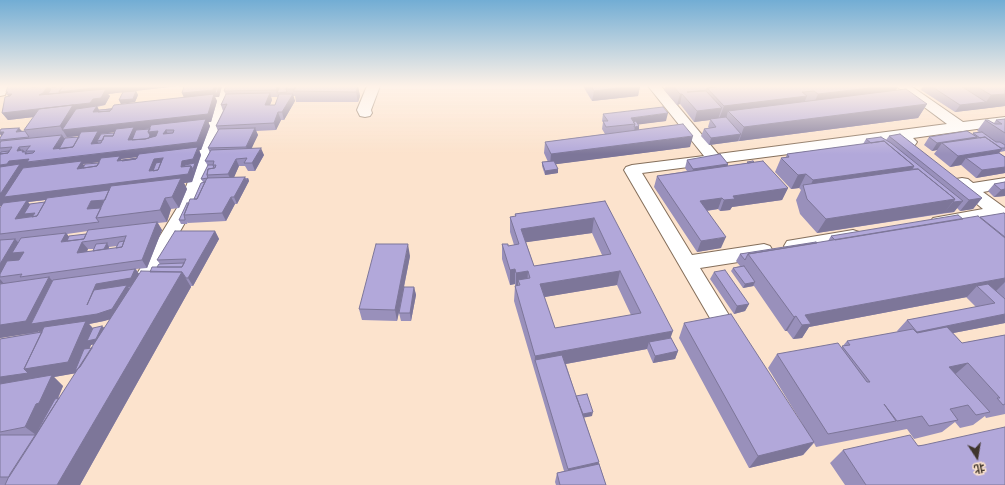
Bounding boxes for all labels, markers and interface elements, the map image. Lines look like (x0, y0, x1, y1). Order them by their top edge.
north arrow (957, 437, 997, 477)
text: 北 (973, 461, 987, 478)

